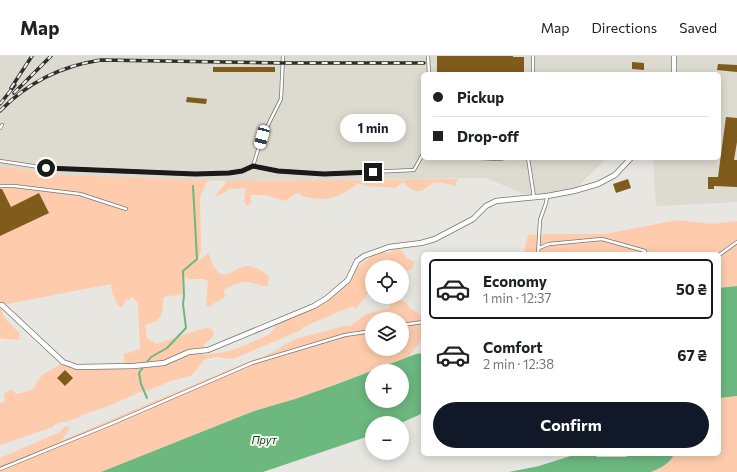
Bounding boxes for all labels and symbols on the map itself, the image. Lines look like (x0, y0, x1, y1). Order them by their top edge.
callout: 1 min (340, 114, 406, 142)
car (253, 124, 271, 150)
route start (37, 159, 55, 177)
route end (364, 163, 382, 181)
water label: Прут (251, 433, 277, 446)

